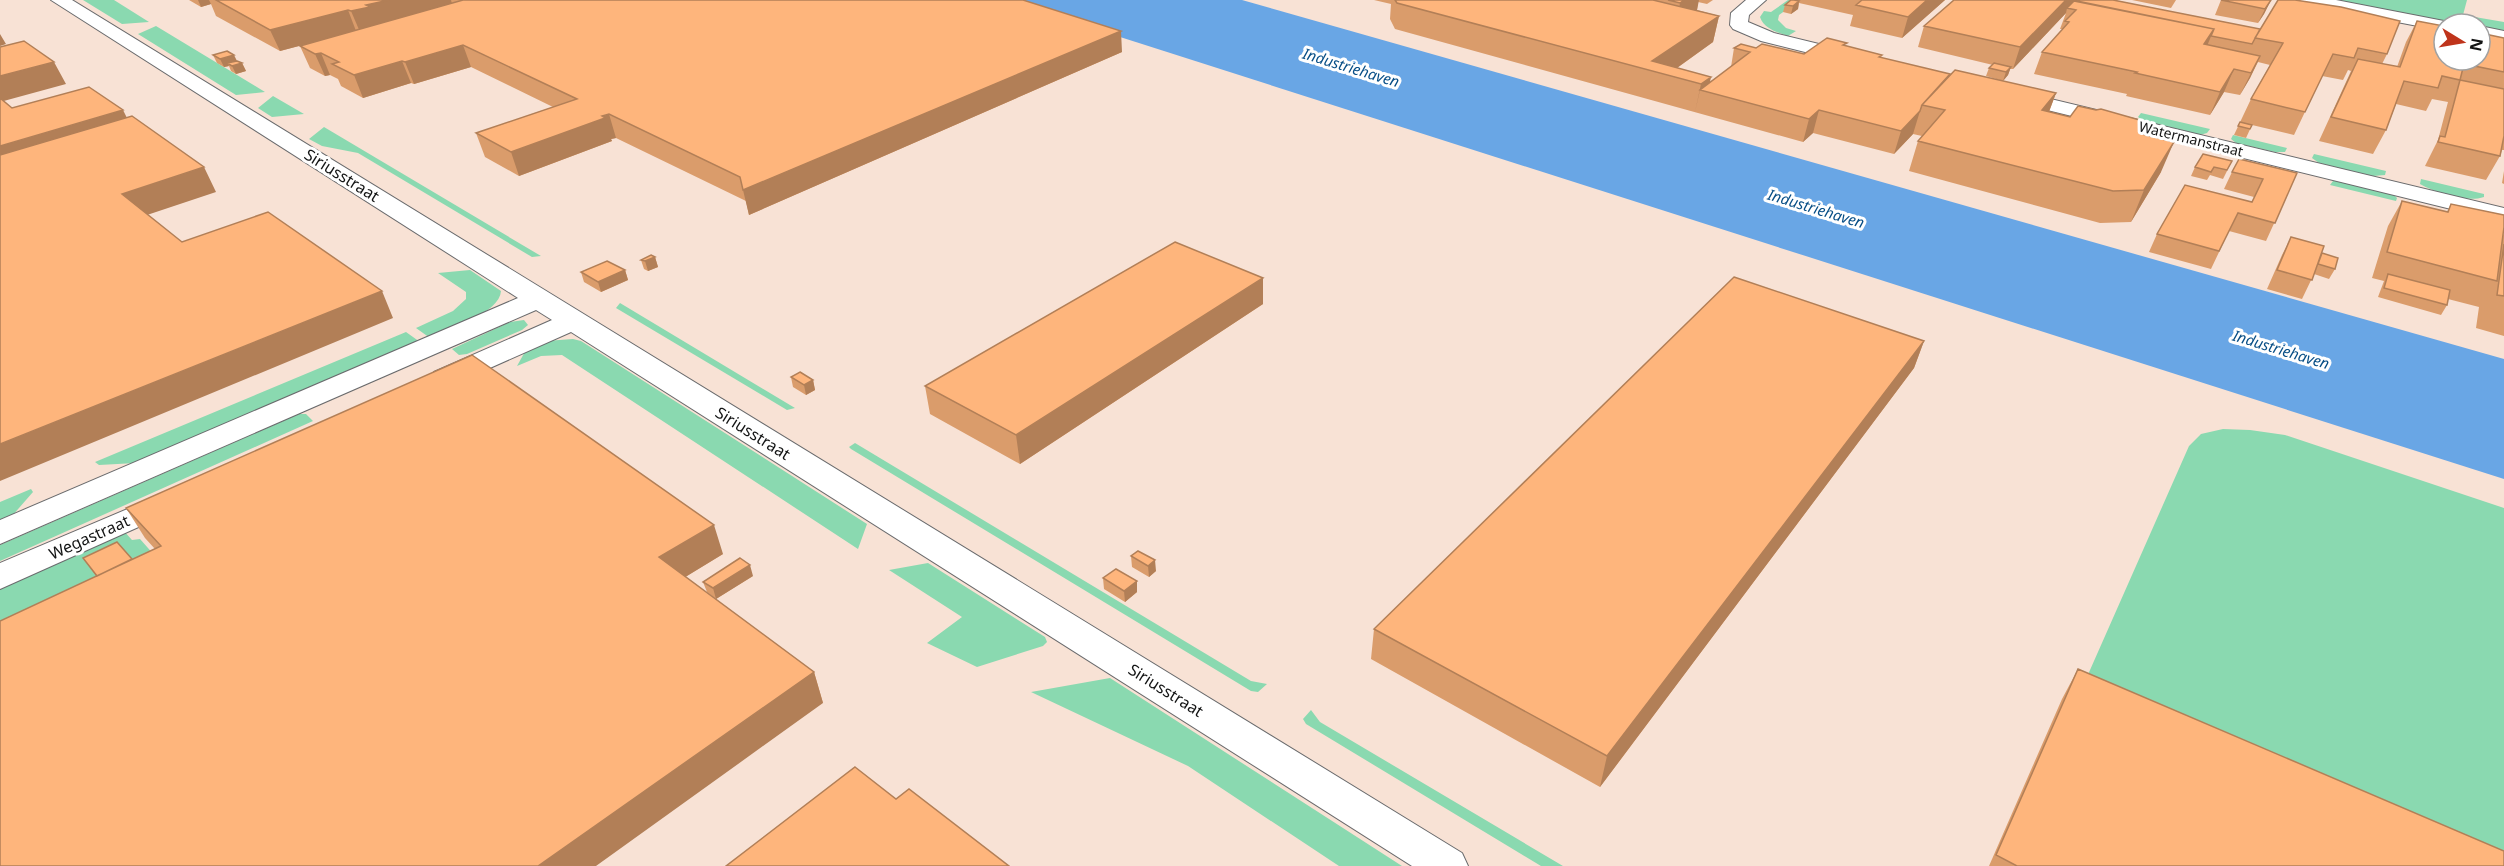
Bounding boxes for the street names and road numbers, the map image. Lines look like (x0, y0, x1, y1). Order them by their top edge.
street label: Watermanstraat (2137, 116, 2245, 161)
street label: Siriusstraat (300, 143, 384, 207)
street label: Siriusstraat (711, 401, 795, 465)
street label: Wegastraat (45, 509, 133, 565)
street label: Siriusstraat (1124, 658, 1208, 722)

